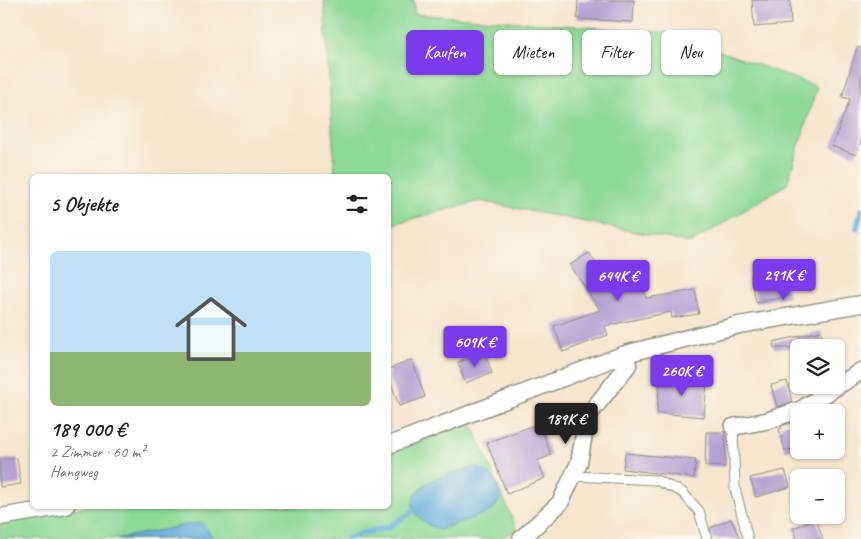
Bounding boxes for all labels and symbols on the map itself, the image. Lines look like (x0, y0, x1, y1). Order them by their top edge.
pin: 291K € (743, 258, 825, 301)
pin: 644K € (577, 260, 659, 302)
pin: 609K € (434, 326, 516, 368)
pin: 260K € (641, 354, 723, 397)
pin: 189K € (525, 402, 607, 445)

